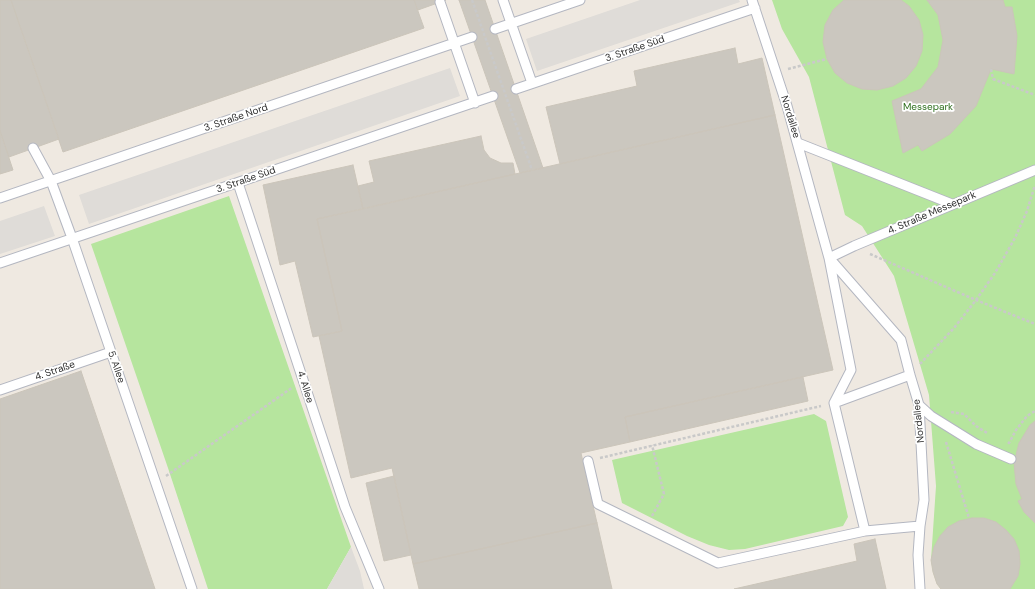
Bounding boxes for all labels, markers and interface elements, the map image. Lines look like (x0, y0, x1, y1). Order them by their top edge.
street label: 3. Straße Süd (604, 33, 666, 65)
street label: Nordallee (778, 94, 802, 140)
street label: 3. Straße Nord (202, 101, 270, 135)
park label: Messepark (903, 101, 953, 113)
street label: 3. Straße Süd (215, 164, 277, 196)
street label: 4. Straße Messepark (886, 189, 978, 237)
street label: 5. Allee (105, 349, 127, 385)
street label: 4. Straße (33, 359, 77, 383)
street label: 4. Allee (294, 369, 316, 405)
street label: Nordallee (911, 399, 927, 443)

